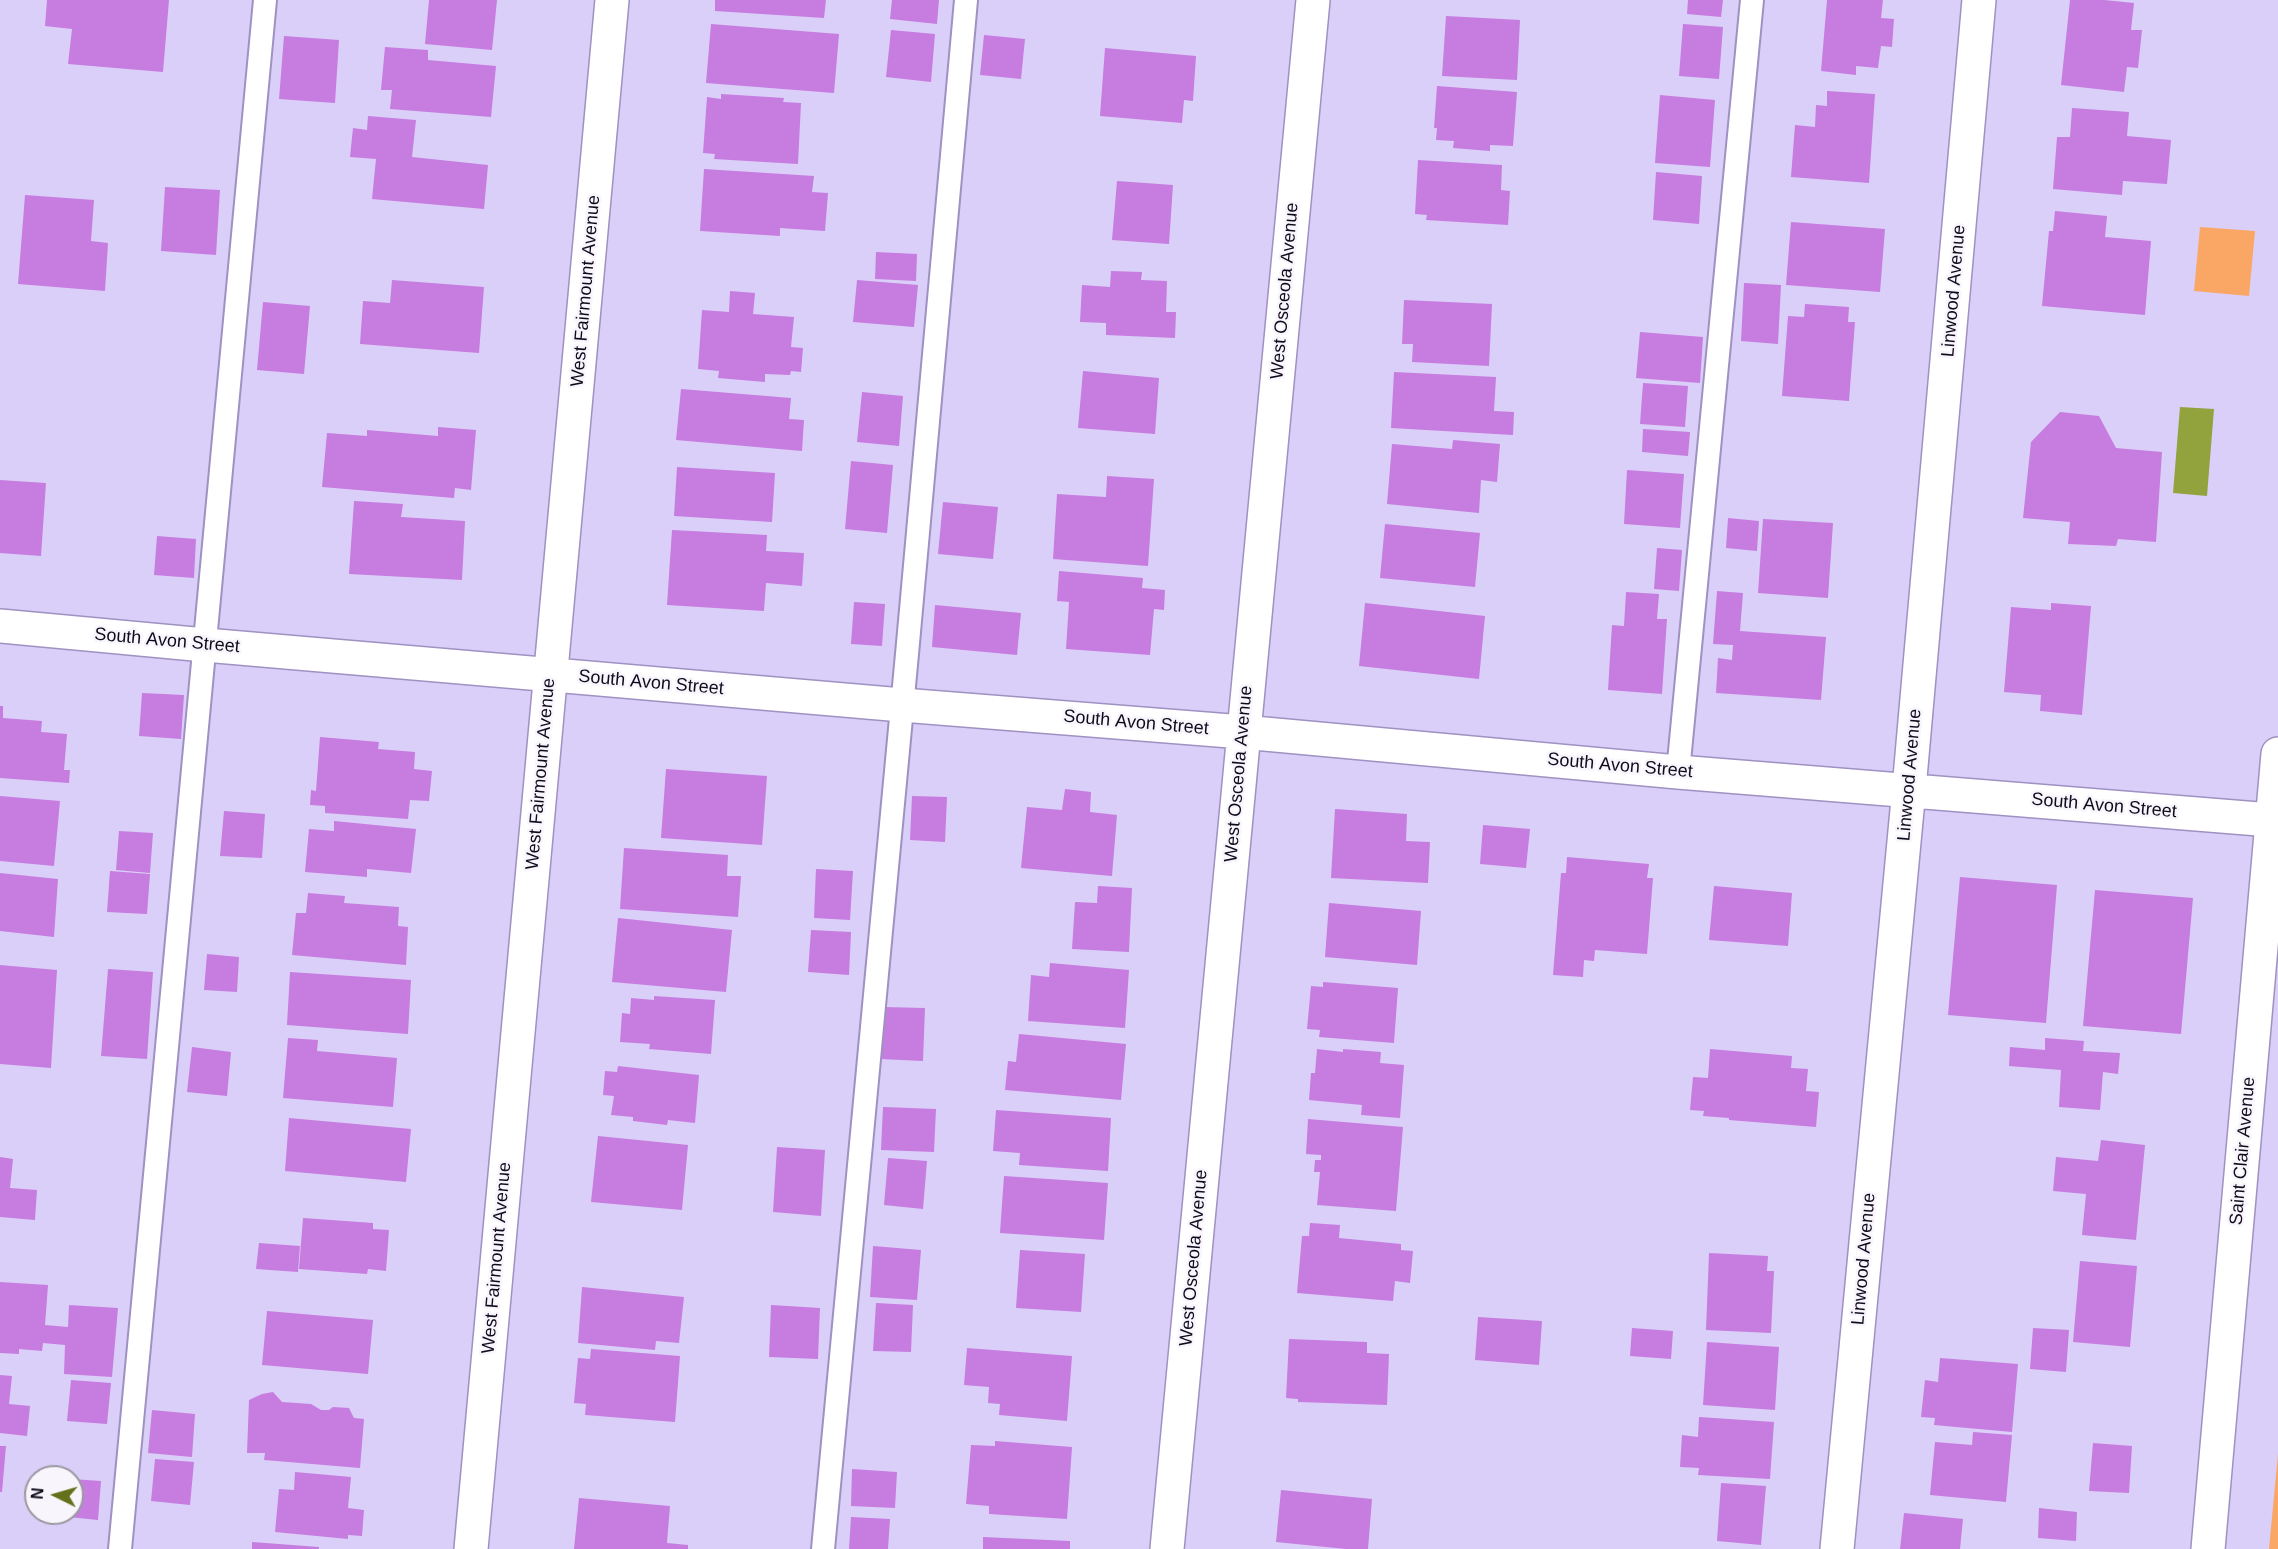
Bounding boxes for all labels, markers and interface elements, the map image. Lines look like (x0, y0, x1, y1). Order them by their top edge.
street label: West Fairmount Avenue (567, 194, 605, 388)
street label: West Osceola Avenue (1267, 202, 1303, 380)
street label: Linwood Avenue (1937, 224, 1971, 358)
street label: South Avon Street (93, 624, 241, 658)
street label: South Avon Street (577, 666, 725, 700)
street label: West Fairmount Avenue (522, 677, 560, 871)
street label: West Osceola Avenue (1221, 685, 1257, 863)
street label: South Avon Street (1062, 706, 1210, 740)
street label: Linwood Avenue (1893, 708, 1927, 842)
street label: South Avon Street (1546, 749, 1694, 783)
street label: South Avon Street (2030, 789, 2178, 823)
street label: Saint Clair Avenue (2226, 1076, 2260, 1226)
street label: West Fairmount Avenue (478, 1161, 516, 1355)
street label: West Osceola Avenue (1176, 1169, 1212, 1347)
street label: Linwood Avenue (1847, 1192, 1881, 1326)
north arrow (24, 1465, 84, 1525)
text: N (29, 1487, 47, 1500)

